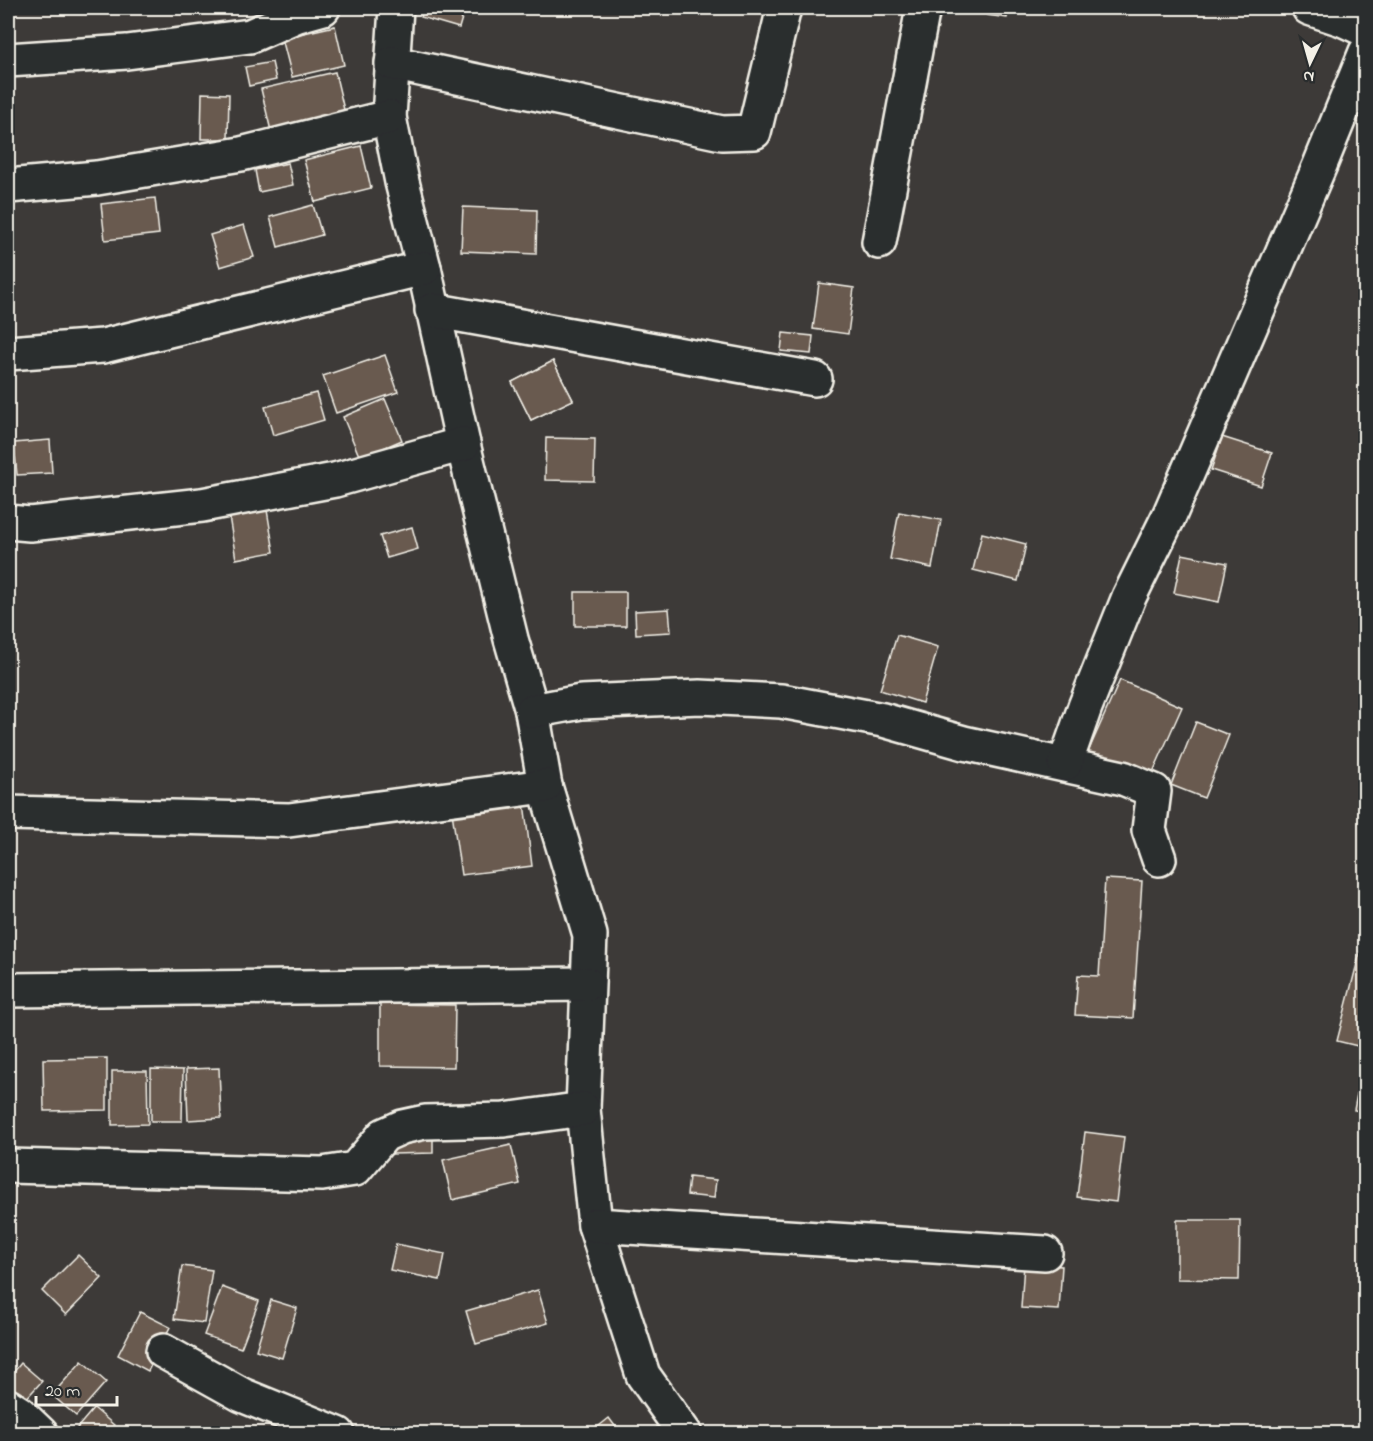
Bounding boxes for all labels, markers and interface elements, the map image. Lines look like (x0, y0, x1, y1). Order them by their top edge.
north arrow (1280, 33, 1340, 93)
text: N (1302, 64, 1315, 88)
scale bar (36, 1369, 117, 1407)
text: 20 m (45, 1379, 80, 1405)

